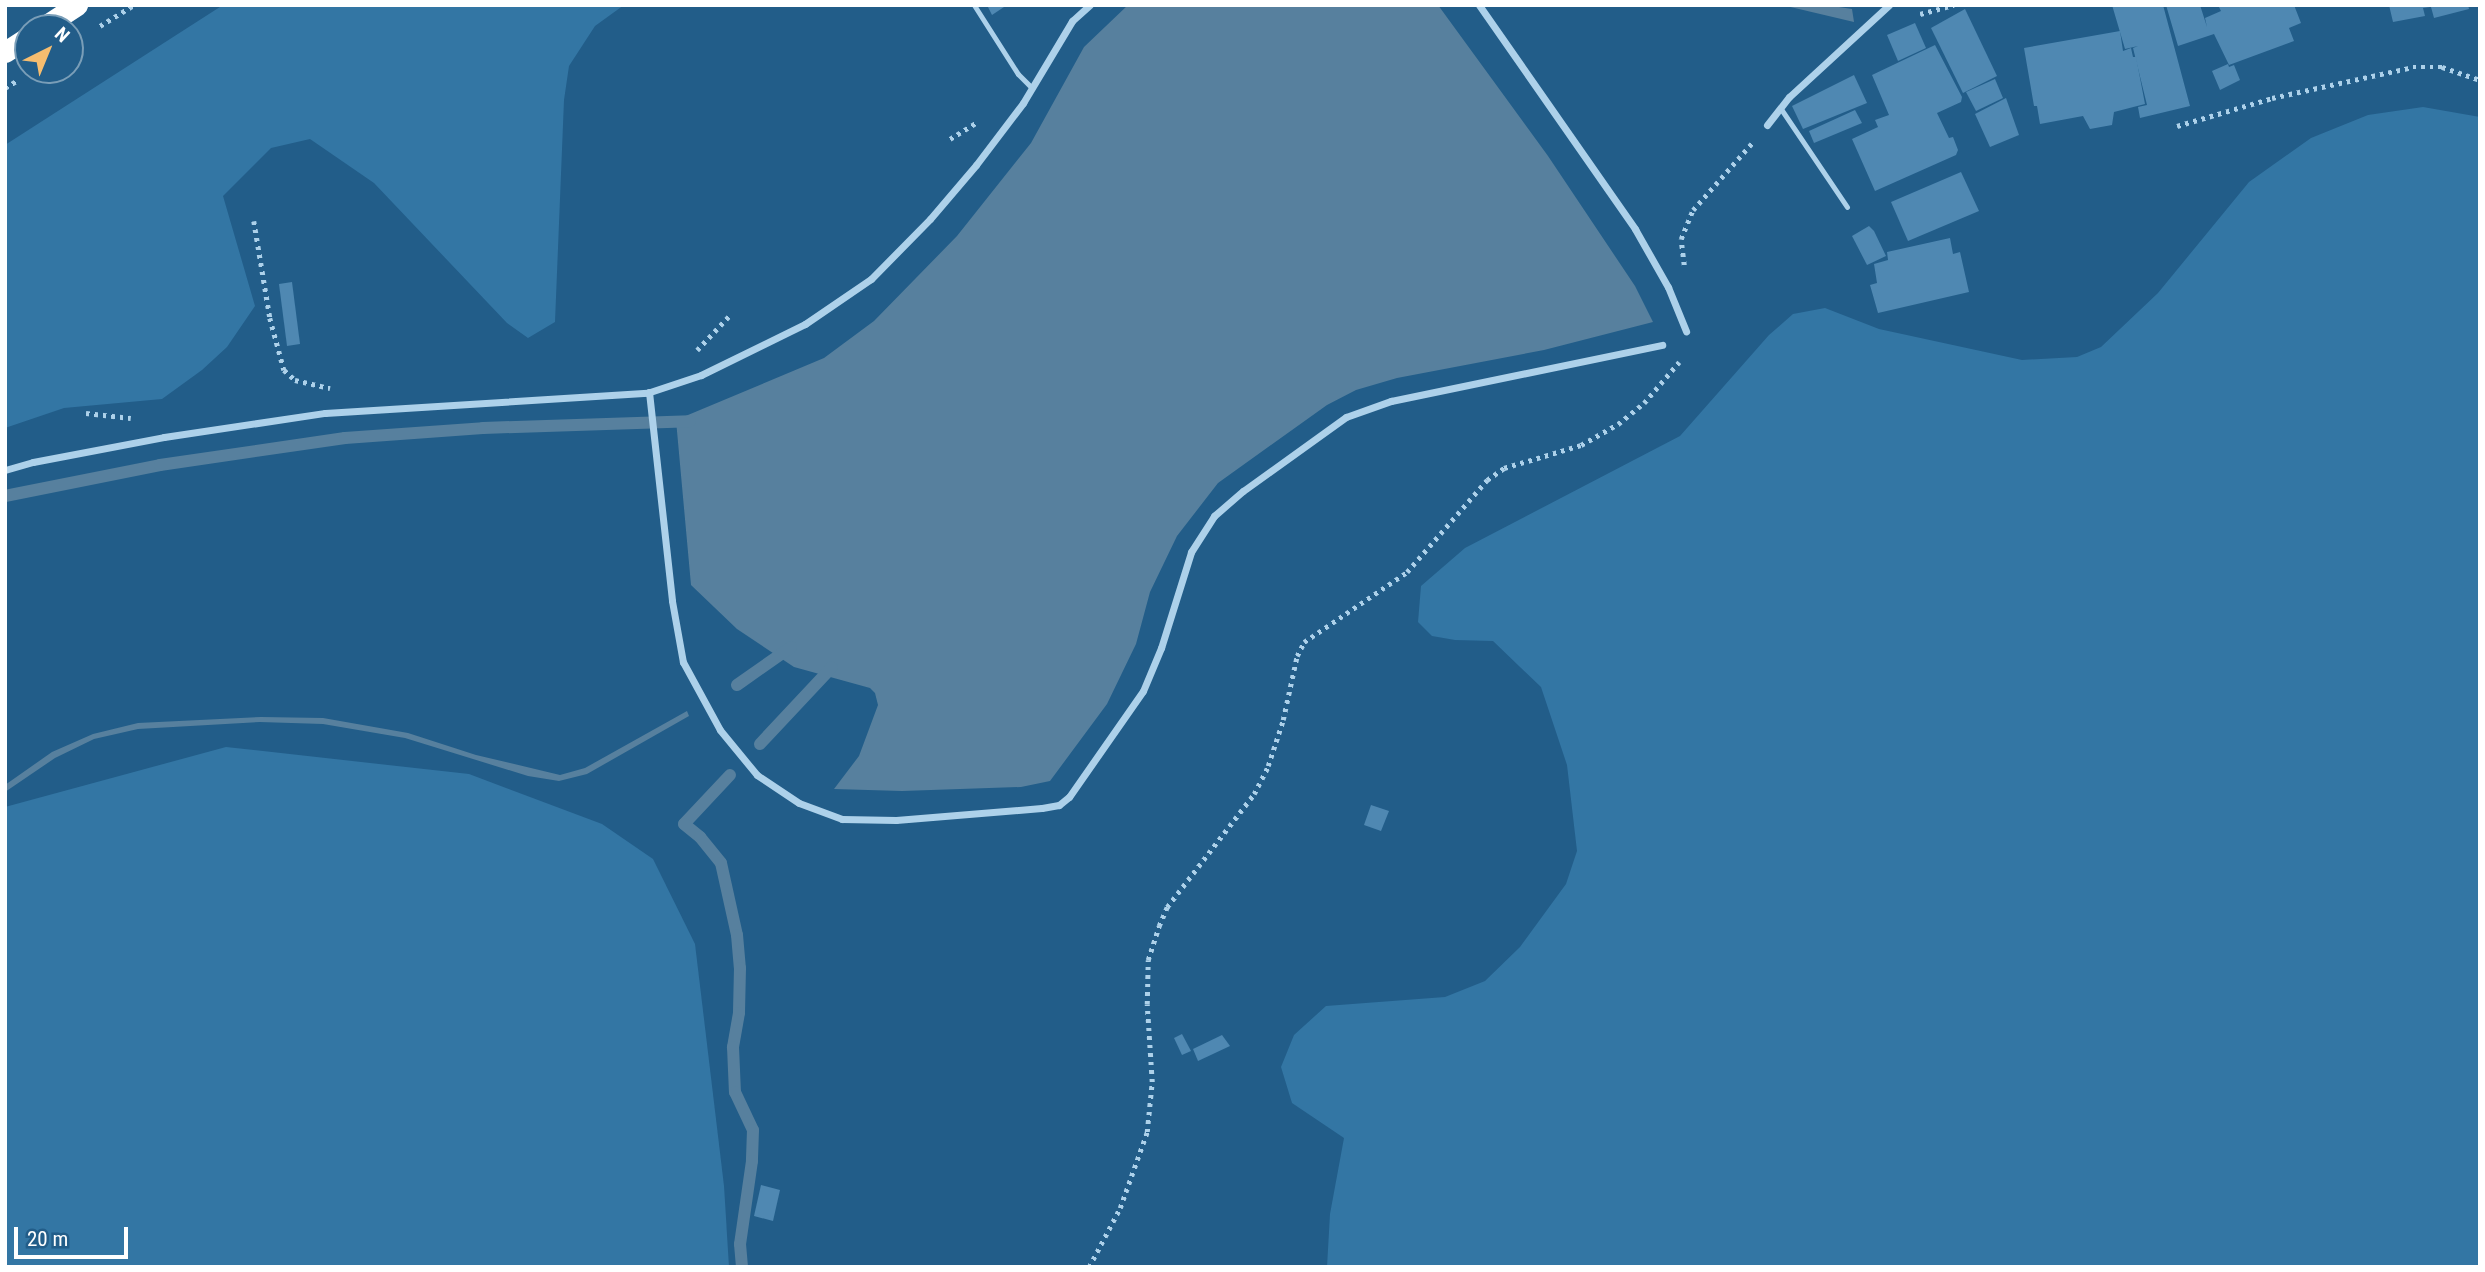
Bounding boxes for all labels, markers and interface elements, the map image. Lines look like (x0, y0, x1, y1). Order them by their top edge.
north arrow (14, 14, 84, 84)
text: N (50, 22, 74, 47)
scale bar (18, 1212, 131, 1256)
text: 20 m (27, 1227, 68, 1251)

